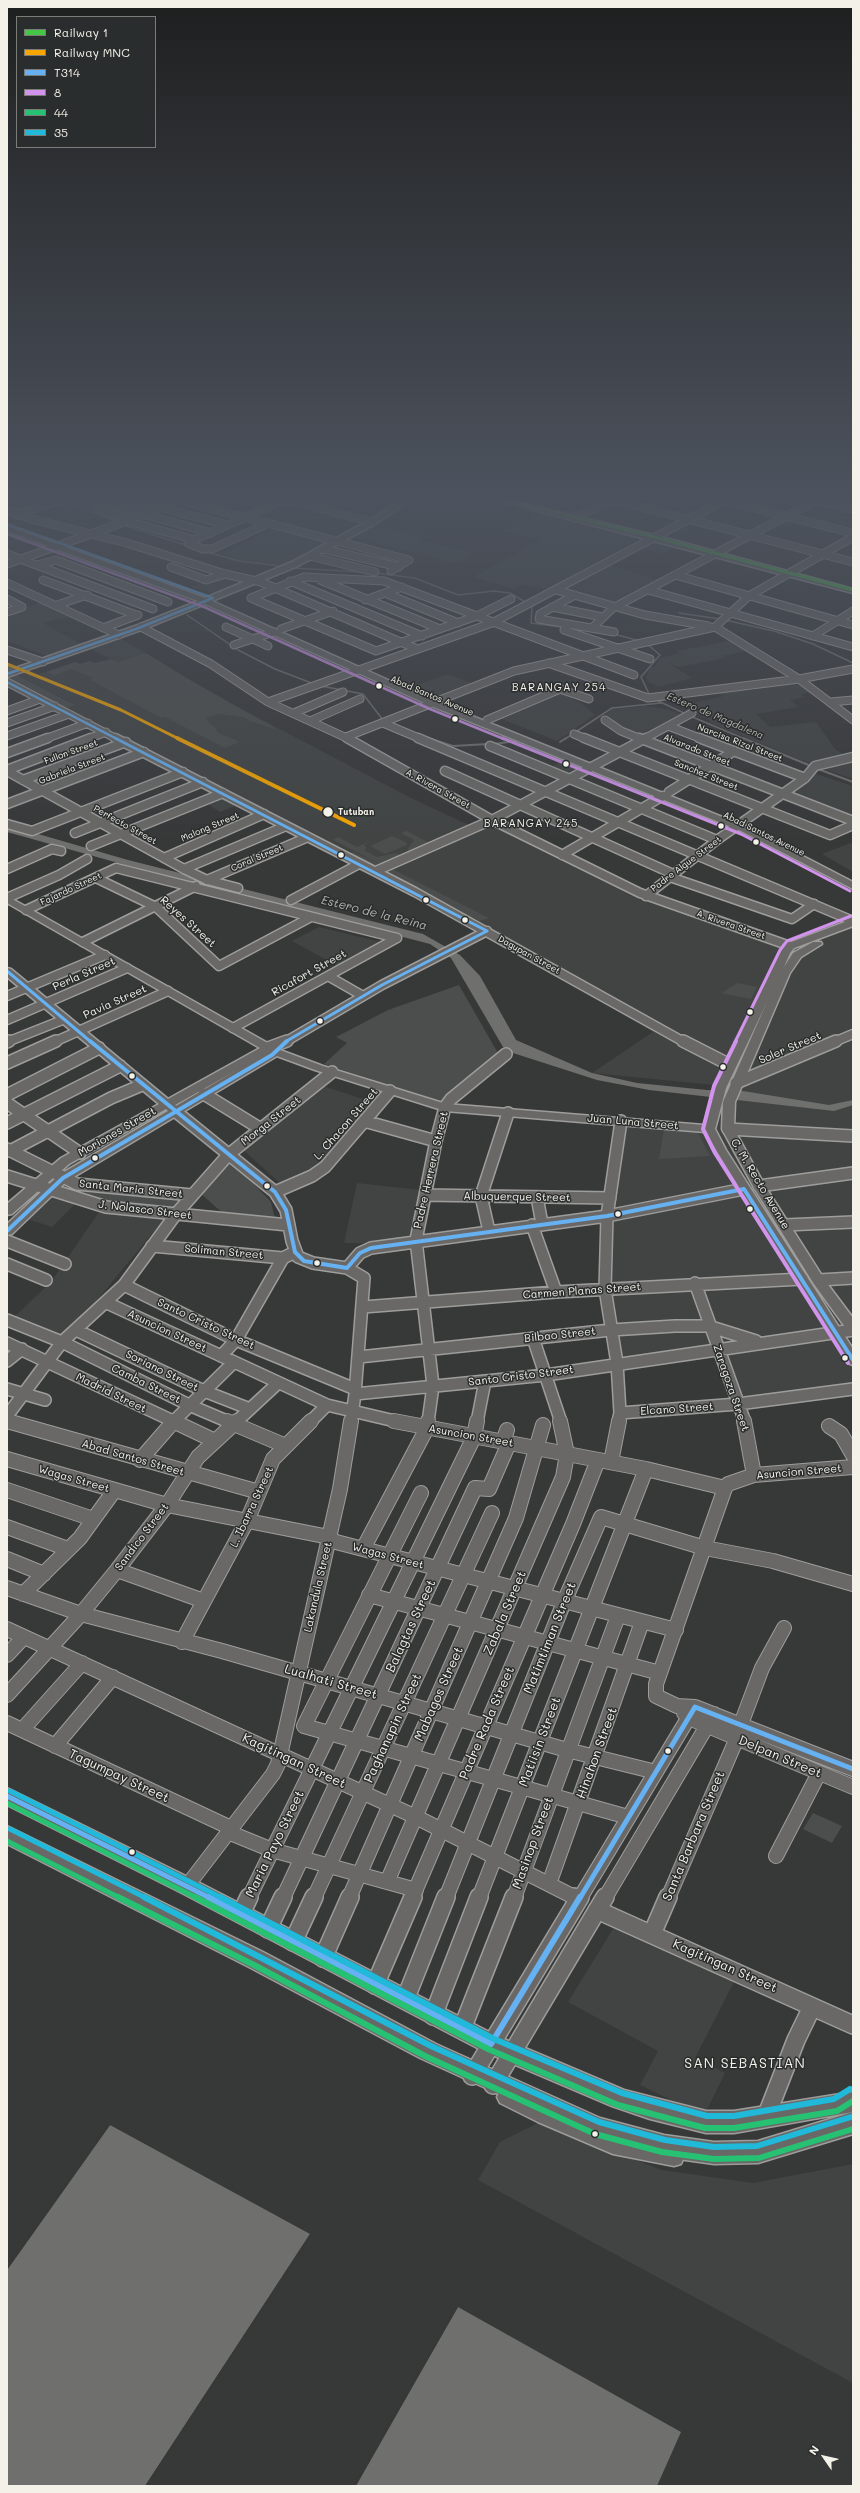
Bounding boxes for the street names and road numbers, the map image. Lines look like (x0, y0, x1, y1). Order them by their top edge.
street label: Abad Santos Avenue (389, 674, 475, 718)
street label: Narcisa Rizal Street (696, 722, 784, 764)
street label: Alvarado Street (662, 732, 732, 768)
street label: Fullon Street (43, 737, 99, 767)
street label: Gabriela Street (37, 751, 107, 787)
street label: Sanchez Street (672, 757, 740, 793)
street label: A. Rivera Street (404, 767, 472, 811)
street label: Perfecto Street (91, 803, 159, 847)
street label: Malong Street (179, 810, 241, 844)
street label: Abad Santos Avenue (721, 810, 807, 858)
street label: Padre Algue Street (649, 834, 723, 894)
street label: Coral Street (229, 842, 285, 874)
street label: Fajardo Street (39, 870, 103, 908)
street label: Reyes Street (157, 894, 219, 950)
street label: A. Rivera Street (695, 908, 767, 942)
street label: Dagupan Street (496, 933, 562, 977)
street label: Ricafort Street (269, 947, 349, 999)
street label: Perla Street (51, 954, 117, 994)
street label: Pavia Street (81, 982, 149, 1022)
street label: Soler Street (757, 1029, 823, 1067)
street label: L. Chacon Street (311, 1085, 381, 1163)
street label: Morga Street (238, 1093, 304, 1149)
street label: Moriones Street (76, 1104, 158, 1160)
street label: Padre Herrera Street (411, 1110, 451, 1230)
street label: Juan Luna Street (587, 1111, 679, 1133)
street label: C. M. Recto Avenue (728, 1136, 792, 1232)
street label: Santa Maria Street (78, 1177, 184, 1201)
street label: Albuquerque Street (463, 1189, 571, 1205)
street label: J. Nolasco Street (98, 1198, 192, 1222)
street label: Soliman Street (184, 1242, 264, 1262)
street label: Carmen Planas Street (522, 1280, 642, 1302)
street label: Santo Cristo Street (155, 1296, 257, 1352)
street label: Asuncion Street (125, 1307, 209, 1355)
street label: Bilbao Street (524, 1325, 596, 1345)
street label: Zaragoza Street (710, 1343, 752, 1433)
street label: Soriano Street (123, 1348, 201, 1394)
street label: Camba Street (109, 1361, 183, 1407)
street label: Santo Cristo Street (468, 1363, 574, 1389)
street label: Madrid Street (74, 1370, 148, 1416)
street label: Elcano Street (640, 1400, 714, 1418)
street label: Asuncion Street (427, 1422, 515, 1450)
street label: Abad Santos Street (80, 1437, 186, 1479)
street label: Asuncion Street (756, 1462, 842, 1482)
street label: Wagas Street (37, 1463, 111, 1495)
street label: L. Ibarra Street (227, 1464, 277, 1550)
street label: Sandico Street (112, 1501, 172, 1573)
street label: Lakandula Street (301, 1540, 335, 1634)
street label: Wagas Street (351, 1540, 425, 1572)
street label: Zabala Street (480, 1568, 530, 1658)
street label: Balagtas Street (383, 1577, 439, 1675)
street label: Matimtiman Street (520, 1580, 580, 1696)
street label: Mabagos Street (411, 1644, 467, 1744)
street label: Lualhati Street (283, 1661, 379, 1703)
street label: Padre Rada Street (456, 1664, 518, 1782)
street label: Paghanapin Street (361, 1671, 425, 1785)
street label: Matiisin Street (516, 1695, 564, 1789)
street label: Hinahon Street (573, 1705, 621, 1801)
street label: Kagitingan Street (240, 1730, 348, 1792)
street label: Delpan Street (736, 1732, 824, 1782)
street label: Tagumpay Street (66, 1746, 172, 1806)
street label: Santa Barbara Street (659, 1769, 729, 1903)
street label: Maria Payo Street (242, 1788, 308, 1900)
street label: Masinop Street (509, 1795, 557, 1891)
street label: Kagitingan Street (670, 1936, 780, 1996)

